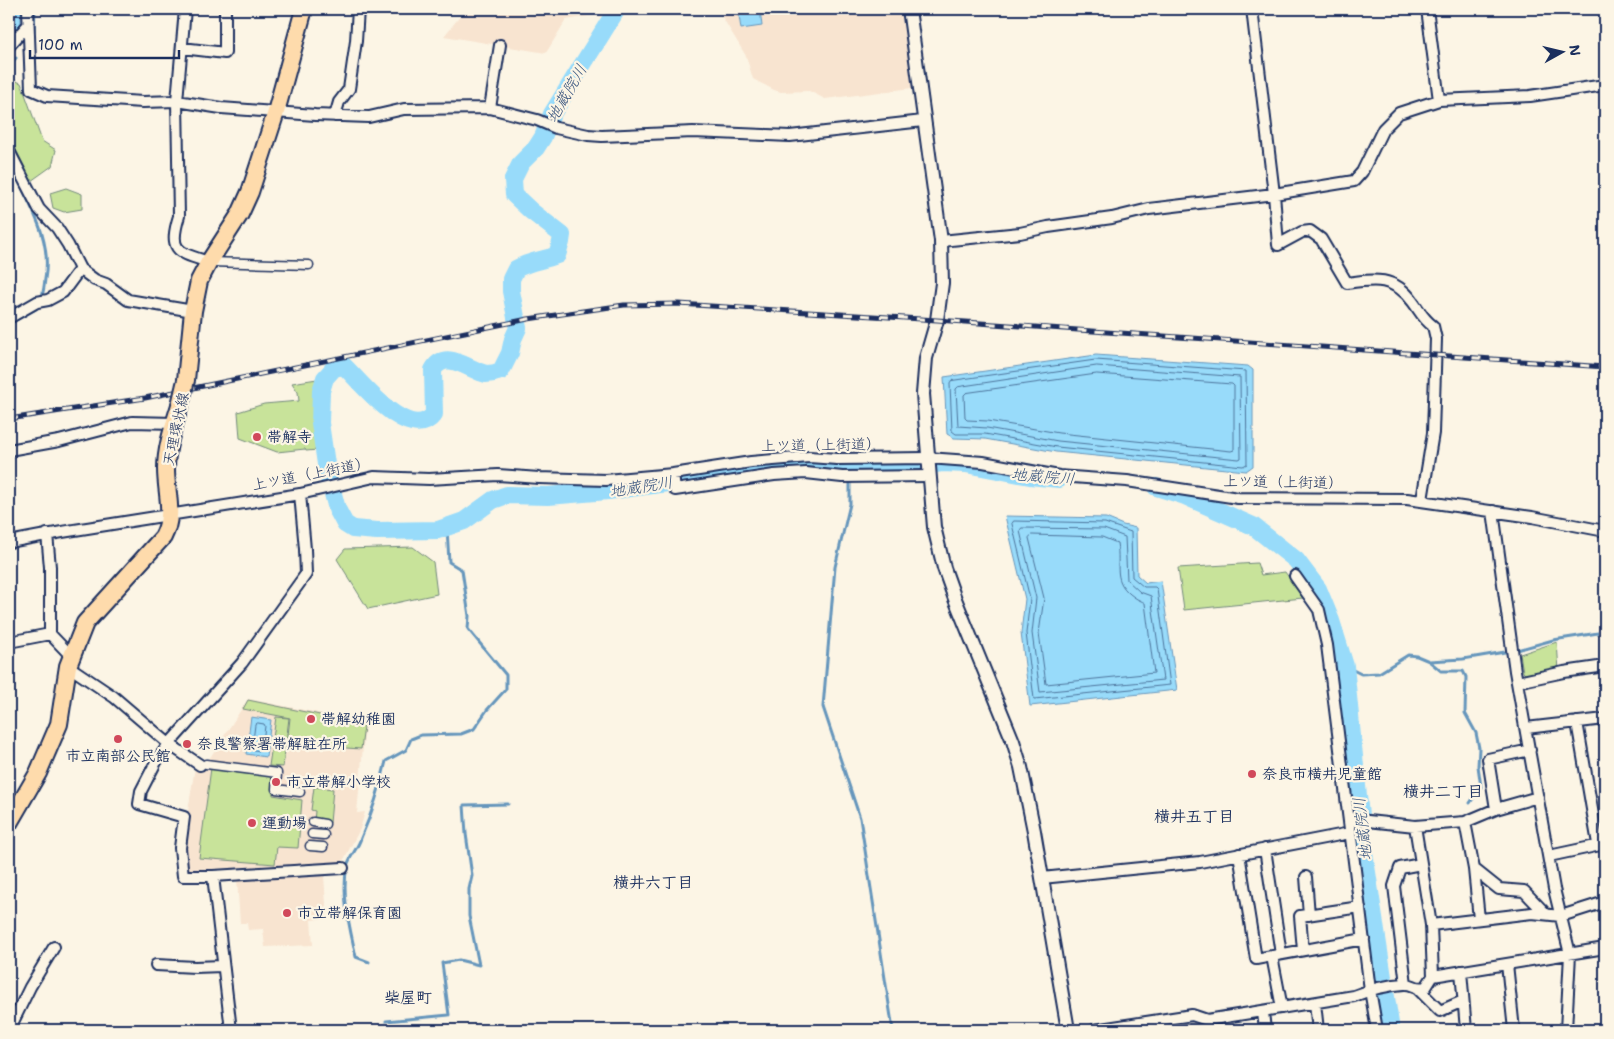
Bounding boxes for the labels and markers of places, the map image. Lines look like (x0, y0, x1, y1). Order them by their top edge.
place label: 帯解寺 (267, 427, 312, 447)
marker: 帯解寺 (251, 431, 263, 443)
place label: 帯解幼稚園 (321, 709, 396, 729)
marker: 帯解幼稚園 (305, 713, 317, 725)
marker: 市立南部公民館 (112, 733, 124, 745)
place label: 奈良警察署帯解駐在所 (197, 734, 347, 754)
marker: 奈良警察署帯解駐在所 (181, 738, 193, 750)
place label: 市立南部公民館 (65, 746, 171, 766)
place label: 奈良市横井児童館 (1262, 764, 1382, 784)
marker: 奈良市横井児童館 (1246, 768, 1258, 780)
place label: 市立帯解小学校 (286, 772, 391, 792)
marker: 市立帯解小学校 (270, 776, 282, 788)
place label: 運動場 (262, 813, 307, 833)
marker: 運動場 (246, 817, 258, 829)
place label: 市立帯解保育園 (297, 903, 402, 923)
marker: 市立帯解保育園 (281, 907, 293, 919)

